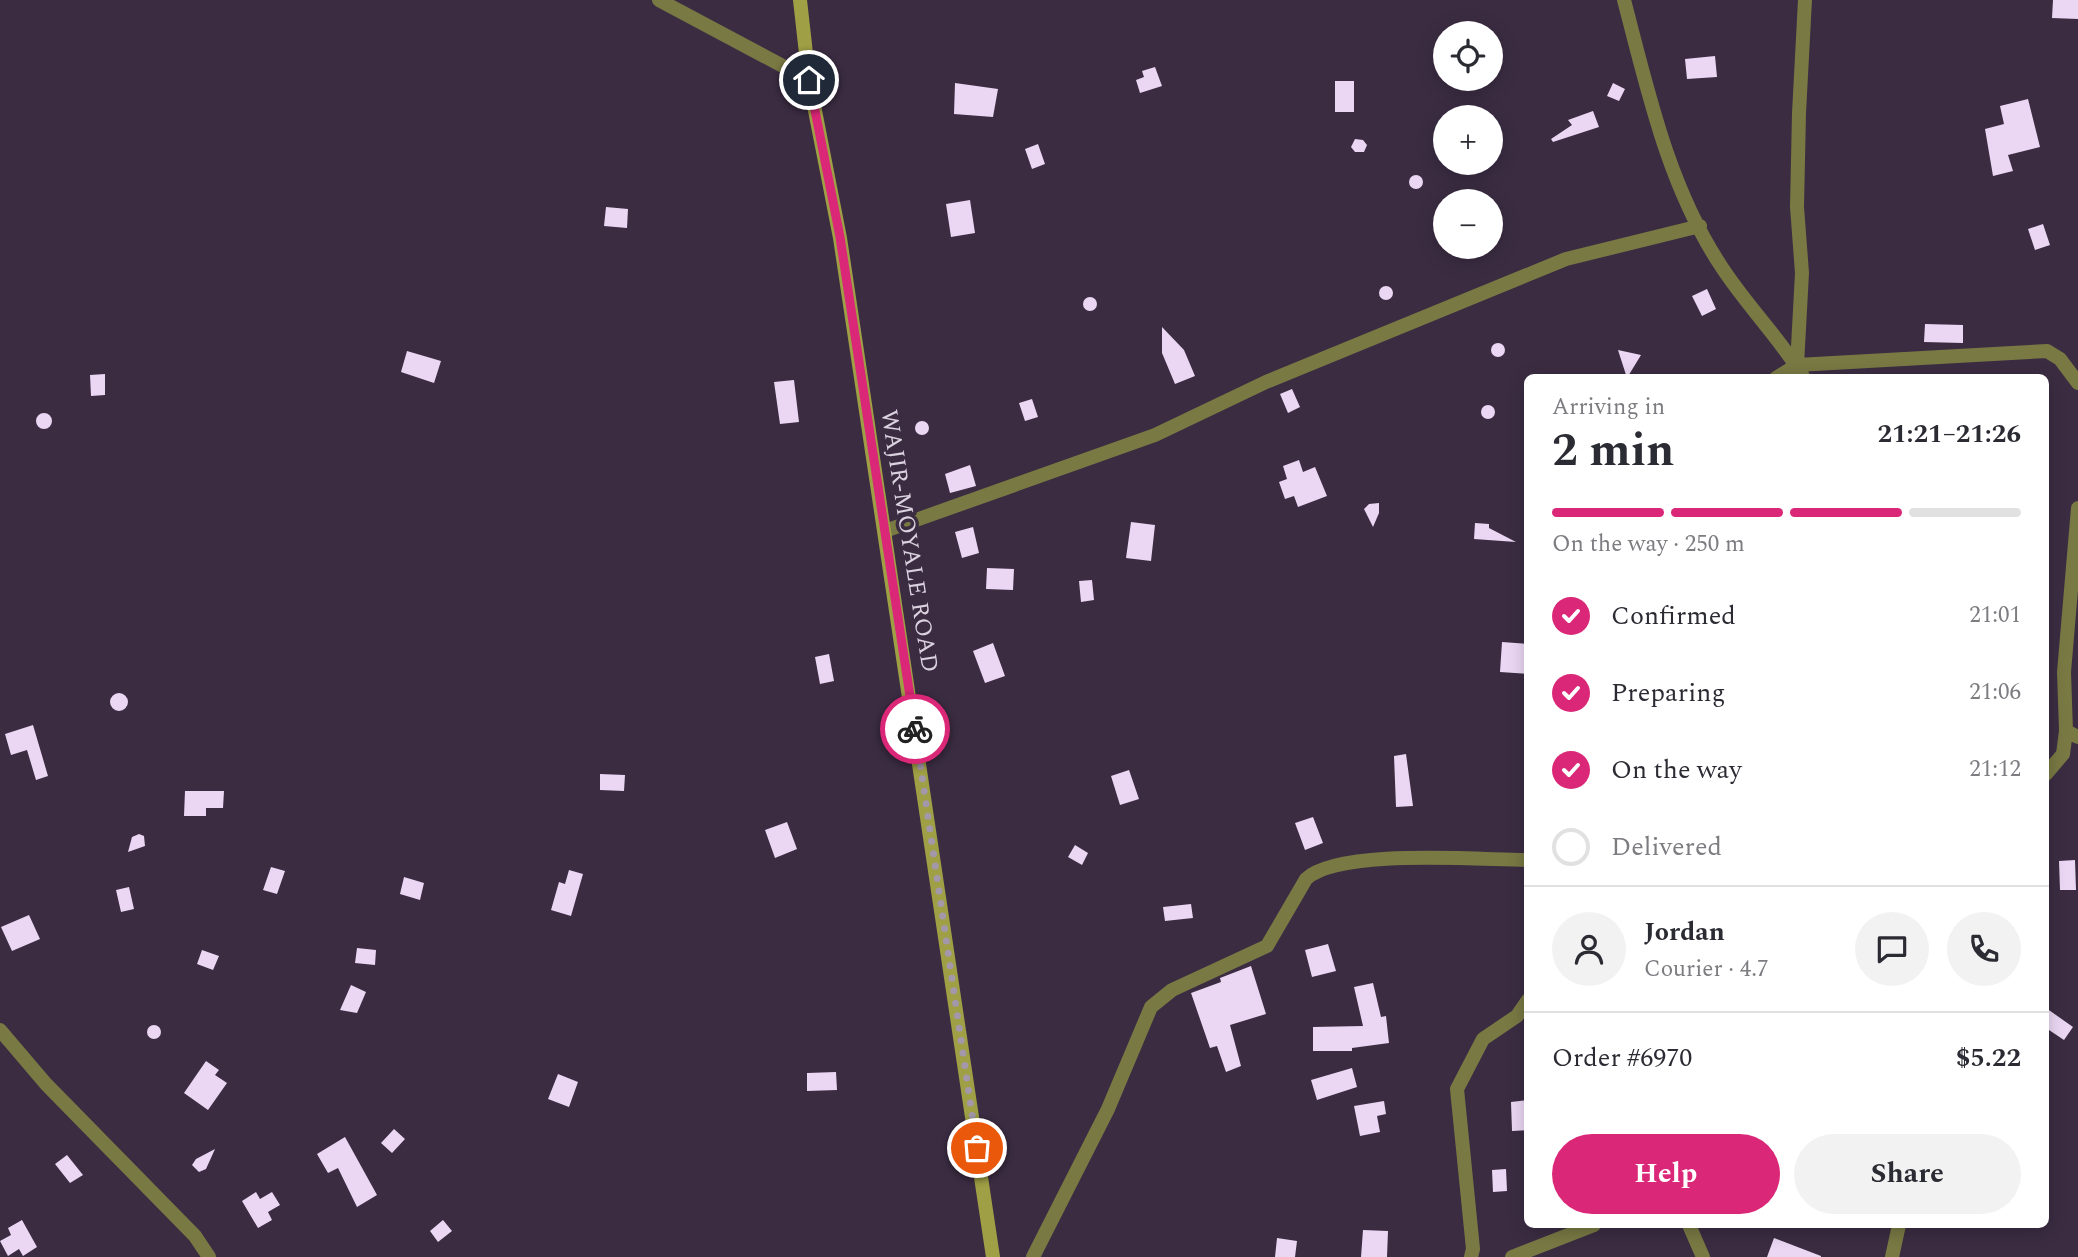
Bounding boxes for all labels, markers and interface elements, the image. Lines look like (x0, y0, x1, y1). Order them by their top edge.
map controls (1433, 21, 1503, 259)
button: locate (1433, 21, 1503, 91)
pin (779, 50, 839, 110)
icon: home (790, 61, 828, 99)
button: + (1433, 105, 1503, 175)
button: − (1433, 189, 1503, 259)
text: Arriving in (1552, 390, 1665, 425)
street label: WAJIR-MOYALE ROAD (870, 407, 948, 675)
text: 21:21–21:26 (1877, 414, 2021, 454)
text: 2 min (1552, 416, 1674, 486)
text: On the way · 250 m (1552, 527, 1745, 562)
text: Confirmed (1611, 596, 1736, 636)
icon: check (1552, 597, 1590, 635)
text: 21:01 (1969, 598, 2021, 633)
text: Preparing (1611, 673, 1725, 713)
icon: check (1552, 674, 1590, 712)
text: 21:06 (1969, 675, 2021, 710)
courier (880, 694, 950, 764)
icon: bike (896, 710, 934, 748)
text: On the way (1611, 750, 1742, 790)
icon: check (1552, 751, 1590, 789)
text: 21:12 (1969, 752, 2021, 787)
text: Delivered (1611, 827, 1722, 867)
button: person (1552, 912, 1626, 986)
text: Jordan (1644, 912, 1725, 952)
button: chat (1855, 912, 1929, 986)
button: phone (1947, 912, 2021, 986)
text: Courier · 4.7 (1644, 952, 1769, 987)
text: Order #6970 (1552, 1038, 1692, 1078)
text: $5.22 (1956, 1038, 2021, 1078)
pin (947, 1118, 1007, 1178)
icon: bag (958, 1129, 996, 1167)
button: Help (1552, 1134, 1780, 1214)
button: Share (1794, 1134, 2021, 1214)

